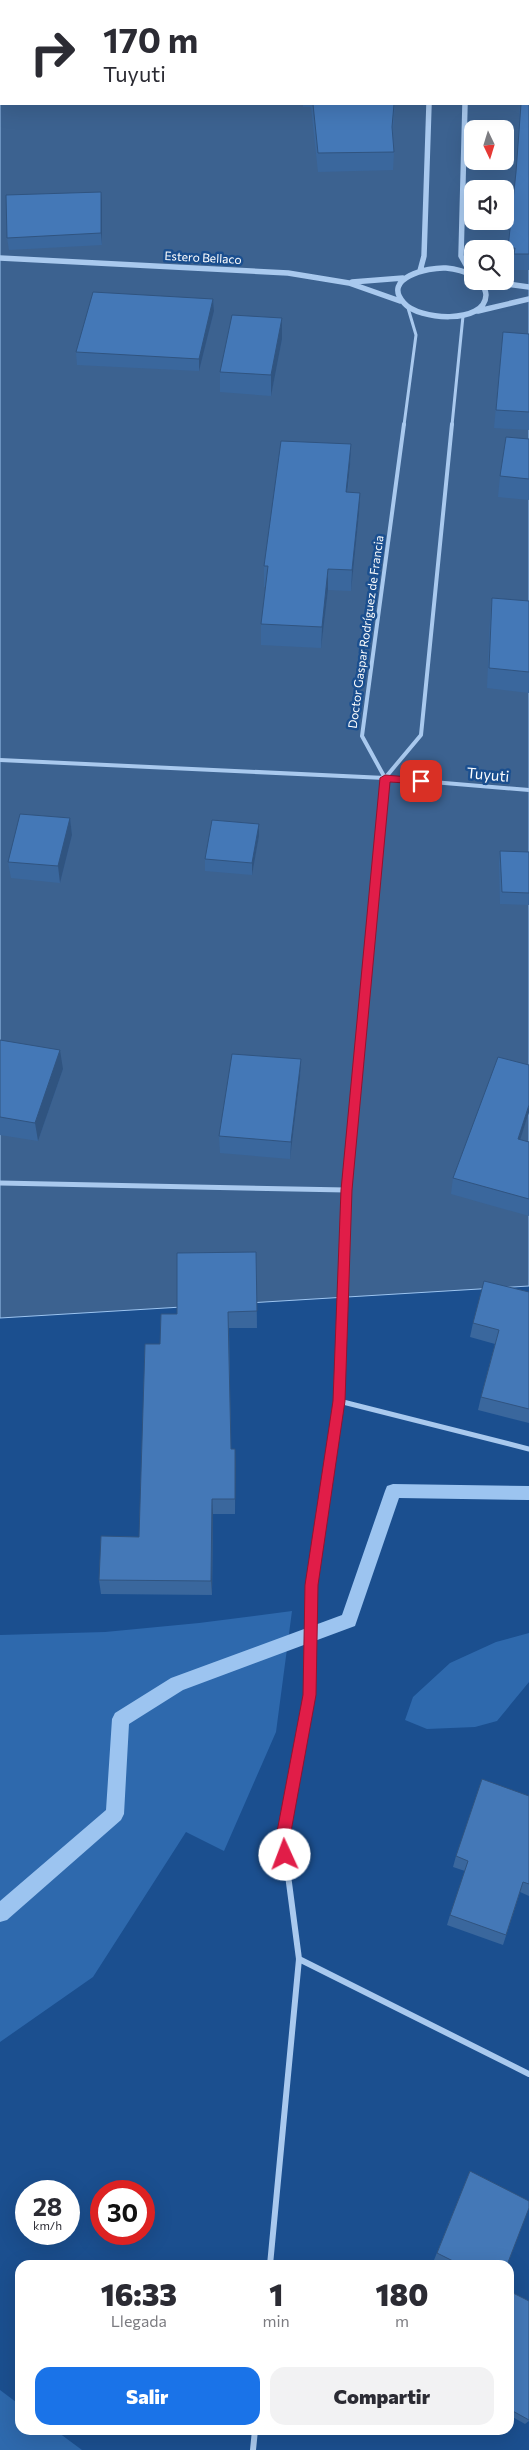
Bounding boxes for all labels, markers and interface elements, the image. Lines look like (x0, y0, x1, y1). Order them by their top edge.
text: 170 m (103, 17, 198, 60)
icon: right (20, 20, 85, 85)
text: Tuyuti (103, 60, 166, 87)
north arrow (464, 120, 514, 170)
map controls (464, 120, 514, 290)
button: sound (464, 180, 514, 230)
button: search (464, 240, 514, 290)
street label: Estero Bellaco (164, 248, 242, 266)
street label: Doctor Gaspar Rodríguez de Francia (345, 534, 386, 729)
pin (400, 760, 442, 802)
street label: Tuyuti (466, 763, 510, 785)
icon: arrive (407, 767, 435, 795)
position arrow (258, 1828, 310, 1880)
speed limit sign: 30 (90, 2180, 155, 2245)
text: 28 (33, 2191, 62, 2221)
text: km/h (33, 2218, 62, 2232)
text: 16:33 (101, 2275, 177, 2312)
text: 1 (269, 2275, 283, 2312)
text: 180 (375, 2275, 428, 2312)
text: Llegada (111, 2311, 167, 2330)
text: min (263, 2311, 290, 2330)
text: m (395, 2311, 409, 2330)
button: Salir (35, 2367, 260, 2425)
button: Compartir (270, 2367, 494, 2425)

